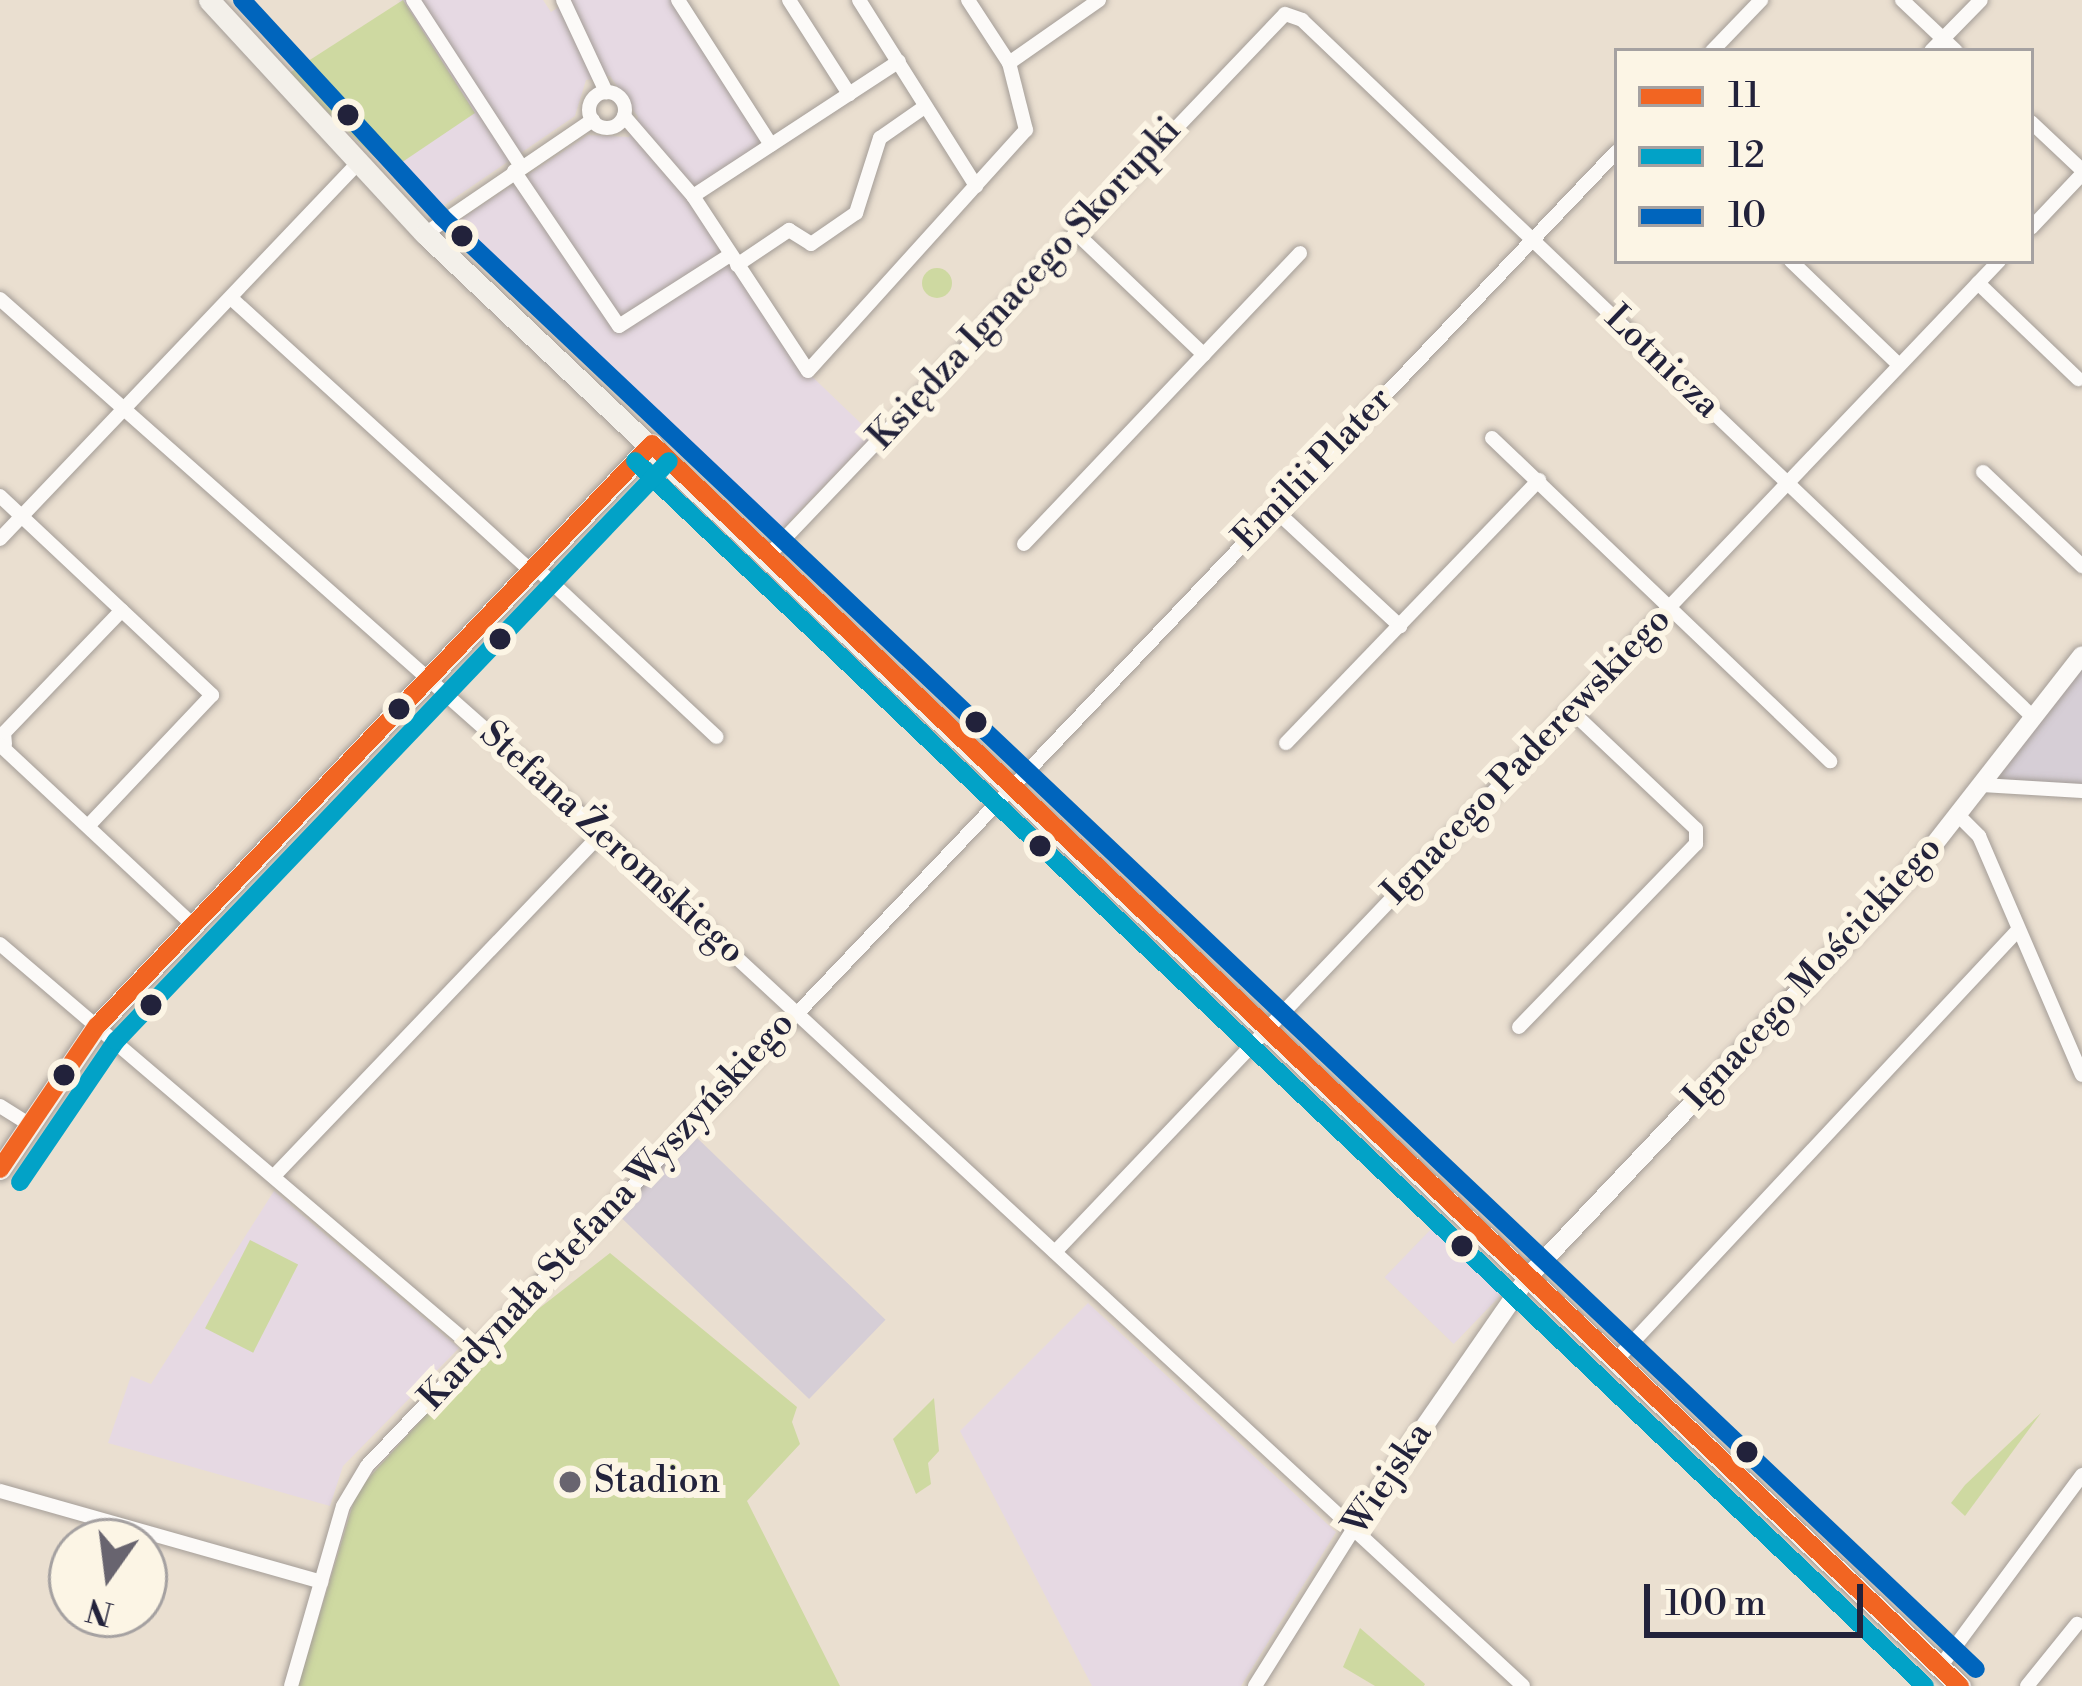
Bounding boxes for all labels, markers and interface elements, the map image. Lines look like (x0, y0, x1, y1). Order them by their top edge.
legend (1614, 48, 2034, 264)
text: 11 (1728, 74, 1760, 119)
unlabelled marker (337, 104, 359, 126)
street label: Księdza Ignacego Skorupki (860, 109, 1190, 459)
text: 12 (1728, 134, 1765, 179)
text: 10 (1728, 194, 1766, 239)
unlabelled marker (451, 225, 473, 247)
street label: Lotnicza (1595, 297, 1729, 427)
street label: Emilii Plater (1225, 379, 1401, 559)
street label: Ignacego Paderewskiego (1374, 598, 1680, 914)
unlabelled marker (489, 628, 511, 650)
unlabelled marker (388, 698, 410, 720)
unlabelled marker (965, 711, 987, 733)
street label: Stefana Żeromskiego (471, 713, 753, 973)
street label: Ignacego Mościckiego (1675, 827, 1951, 1119)
unlabelled marker (1029, 835, 1051, 857)
unlabelled marker (140, 994, 162, 1016)
street label: Kardynała Stefana Wyszyńskiego (410, 1002, 804, 1420)
unlabelled marker (53, 1064, 75, 1086)
unlabelled marker (1451, 1235, 1473, 1257)
street label: Wiejska (1335, 1414, 1441, 1544)
unlabelled marker (1736, 1441, 1758, 1463)
place label: Stadion (594, 1460, 720, 1504)
marker: Stadion (557, 1469, 583, 1495)
north arrow (48, 1518, 168, 1638)
scale bar (1650, 1560, 1869, 1634)
text: 100 m (1665, 1582, 1766, 1627)
text: N (82, 1587, 118, 1634)

